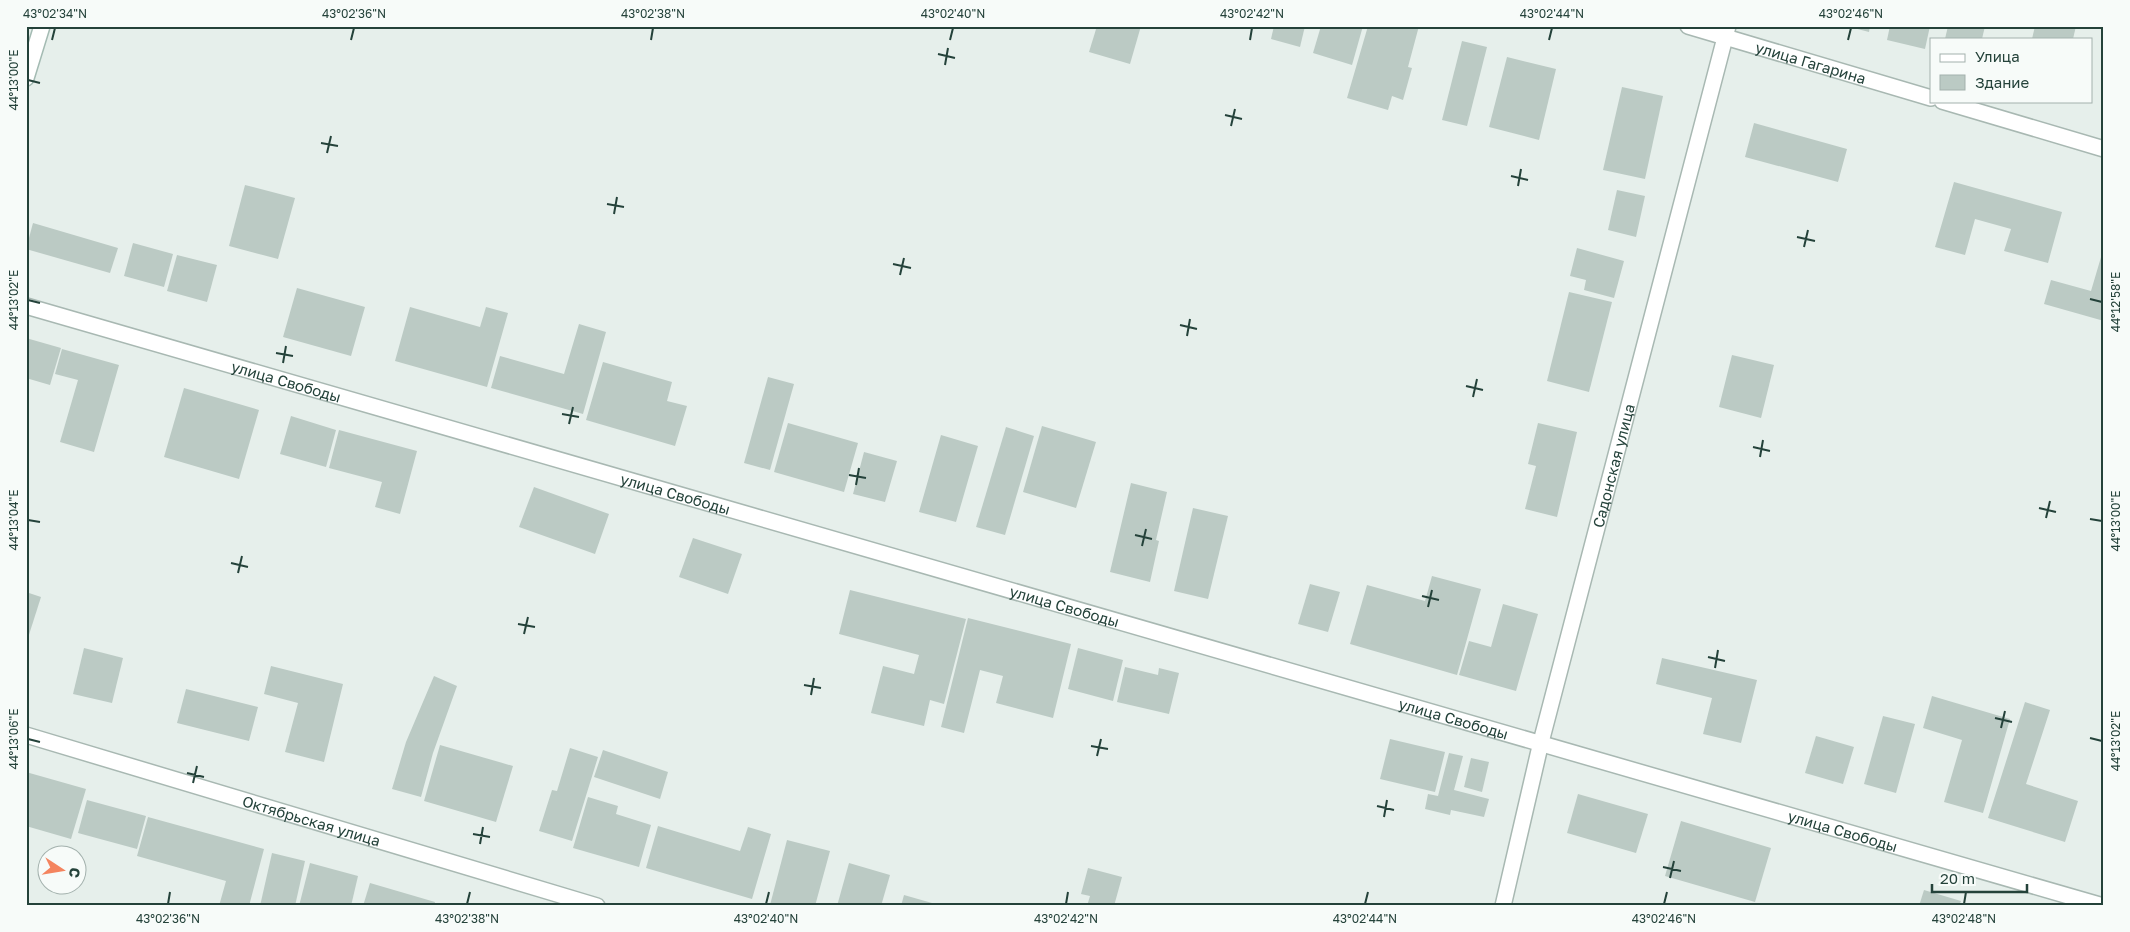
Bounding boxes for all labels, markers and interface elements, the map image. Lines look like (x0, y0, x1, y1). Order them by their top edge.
text: 43°02'34"N (23, 6, 87, 21)
text: 43°02'36"N (322, 6, 386, 21)
text: 43°02'38"N (621, 6, 685, 21)
text: 43°02'40"N (921, 6, 985, 21)
text: 43°02'42"N (1220, 6, 1284, 21)
text: 43°02'44"N (1520, 6, 1584, 21)
text: 43°02'46"N (1819, 6, 1883, 21)
street label: улица Гагарина (1753, 38, 1868, 87)
legend (1930, 38, 2092, 102)
text: Улица (1975, 47, 2020, 65)
text: 44°13'00"E (6, 49, 21, 111)
text: Здание (1975, 73, 2029, 91)
text: 44°13'02"E (6, 270, 21, 330)
text: 44°12'58"E (2108, 272, 2123, 332)
street label: улица Свободы (229, 357, 343, 406)
street label: Садонская улица (1588, 402, 1638, 530)
street label: улица Свободы (619, 469, 732, 518)
text: 44°13'04"E (6, 490, 21, 550)
text: 44°13'00"E (2108, 490, 2123, 552)
street label: улица Свободы (1008, 582, 1121, 630)
street label: улица Свободы (1397, 694, 1511, 743)
text: 44°13'06"E (6, 709, 21, 769)
text: 44°13'02"E (2108, 711, 2123, 771)
street label: Октябрьская улица (240, 791, 383, 850)
street label: улица Свободы (1786, 806, 1900, 855)
north arrow (38, 844, 88, 894)
scale bar (1932, 862, 2028, 894)
text: С (66, 866, 85, 879)
text: 20 m (1940, 869, 1975, 887)
text: 43°02'36"N (136, 911, 200, 926)
text: 43°02'38"N (435, 911, 499, 926)
text: 43°02'40"N (734, 911, 798, 926)
text: 43°02'42"N (1034, 911, 1098, 926)
text: 43°02'44"N (1333, 911, 1397, 926)
text: 43°02'46"N (1632, 911, 1696, 926)
text: 43°02'48"N (1932, 911, 1996, 926)

